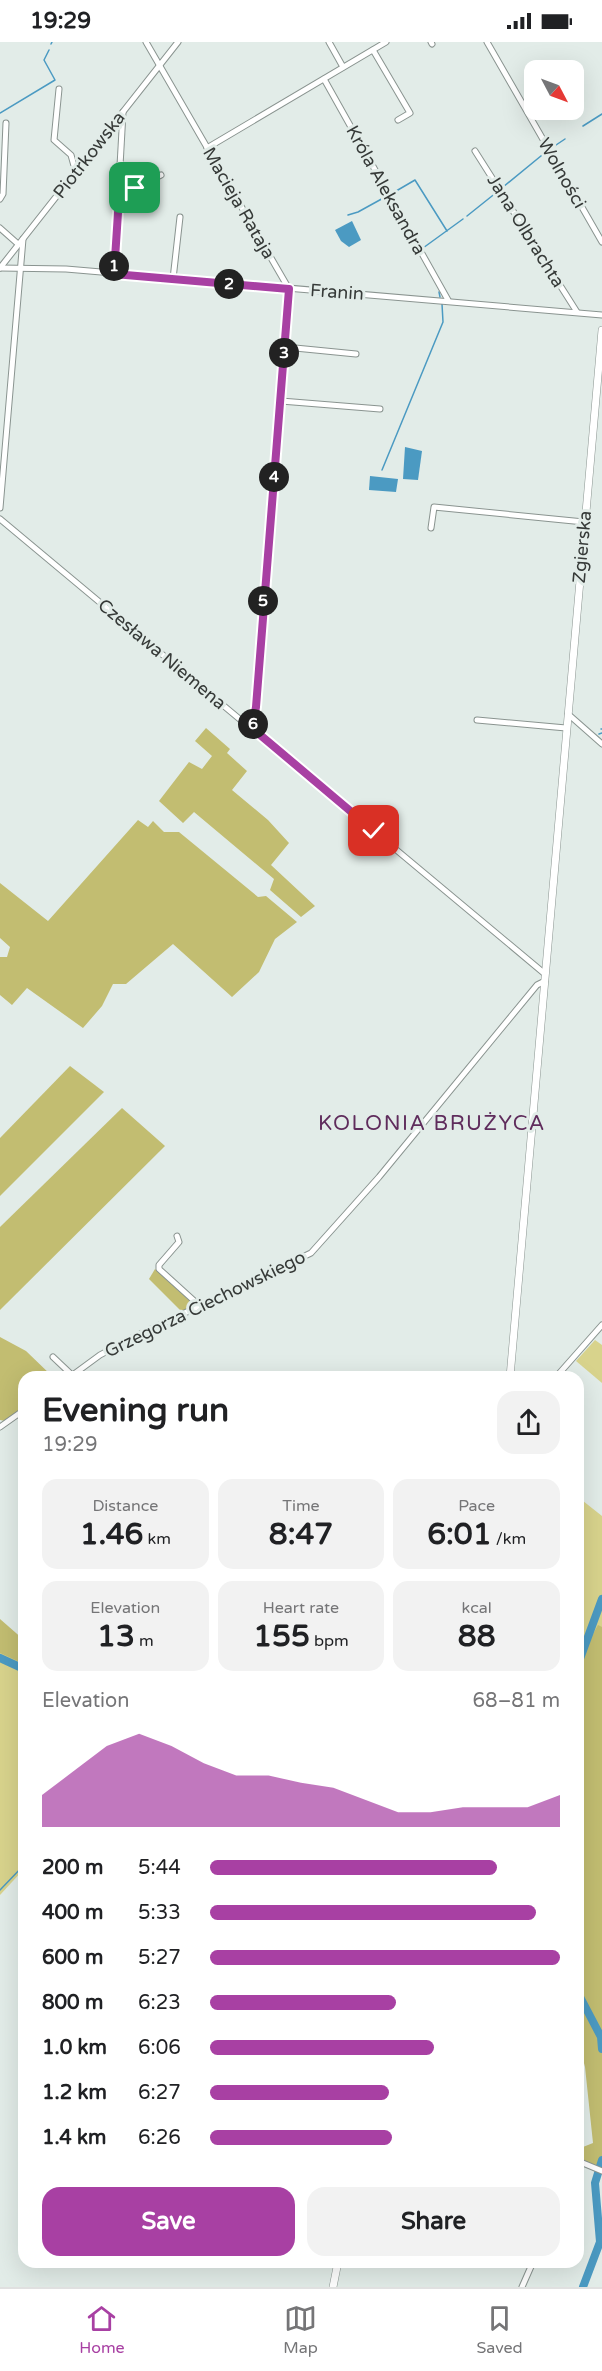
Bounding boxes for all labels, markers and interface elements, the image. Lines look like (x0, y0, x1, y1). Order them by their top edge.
text: 19:29 (30, 8, 91, 34)
north arrow (524, 60, 584, 120)
map controls (524, 60, 584, 120)
street label: Piotrkowska (48, 107, 130, 203)
street label: Króla Aleksandra (341, 121, 431, 259)
street label: Wolności (533, 134, 591, 212)
street label: Macieja Rataja (198, 143, 280, 263)
pin (109, 162, 160, 213)
icon: arrive (118, 171, 151, 204)
street label: Jana Olbrachta (483, 171, 569, 291)
pin: 1 (99, 251, 129, 281)
text: 1 (109, 256, 119, 276)
pin: 2 (214, 269, 244, 299)
text: 2 (224, 274, 234, 294)
street label: Franin (309, 279, 365, 305)
pin: 3 (269, 338, 299, 368)
text: 3 (279, 343, 289, 363)
pin: 4 (259, 462, 289, 492)
text: 4 (269, 467, 279, 487)
street label: Zgierska (568, 510, 596, 584)
pin: 5 (248, 586, 278, 616)
text: 5 (258, 591, 268, 611)
street label: Czesława Niemena (93, 594, 231, 714)
pin: 6 (238, 709, 268, 739)
text: 6 (248, 714, 258, 734)
pin (348, 805, 399, 856)
icon: check (357, 814, 390, 847)
district label: KOLONIA BRUŻYCA (318, 1111, 546, 1136)
street label: Grzegorza Ciechowskiego (101, 1246, 309, 1362)
text: Evening run (42, 1391, 229, 1430)
button: share (497, 1391, 560, 1454)
text: 19:29 (42, 1433, 97, 1457)
text: Distance (92, 1496, 158, 1516)
text: Time (282, 1496, 320, 1516)
text: Pace (458, 1496, 495, 1516)
text: 1.46 (80, 1516, 143, 1553)
text: 8:47 (269, 1516, 333, 1553)
text: 6:01 (427, 1516, 492, 1553)
text: km (143, 1529, 171, 1549)
text: /km (492, 1529, 526, 1549)
text: Elevation (90, 1598, 160, 1618)
text: Heart rate (263, 1598, 339, 1618)
text: kcal (462, 1598, 492, 1618)
text: 13 (97, 1618, 135, 1655)
text: 155 (253, 1618, 310, 1655)
text: 88 (458, 1618, 496, 1655)
text: m (135, 1631, 154, 1651)
text: bpm (310, 1631, 349, 1651)
text: Elevation (42, 1689, 129, 1713)
text: 68–81 m (473, 1689, 560, 1713)
text: 200 m (42, 1856, 103, 1880)
text: 5:44 (138, 1856, 181, 1880)
text: 400 m (42, 1901, 103, 1925)
text: 5:33 (138, 1901, 181, 1925)
text: 600 m (42, 1946, 103, 1970)
text: 5:27 (138, 1946, 181, 1970)
text: 800 m (42, 1991, 103, 2015)
text: 6:23 (138, 1991, 181, 2015)
text: 1.0 km (42, 2036, 107, 2060)
text: 6:06 (138, 2036, 181, 2060)
text: 1.2 km (42, 2081, 107, 2105)
text: 6:27 (138, 2081, 181, 2105)
text: 1.4 km (42, 2126, 106, 2150)
text: 6:26 (138, 2126, 181, 2150)
button: Save (42, 2187, 295, 2256)
button: Share (307, 2187, 560, 2256)
tab: Home (79, 2302, 125, 2358)
tab: Map (283, 2302, 318, 2358)
tab: Saved (476, 2302, 523, 2358)

